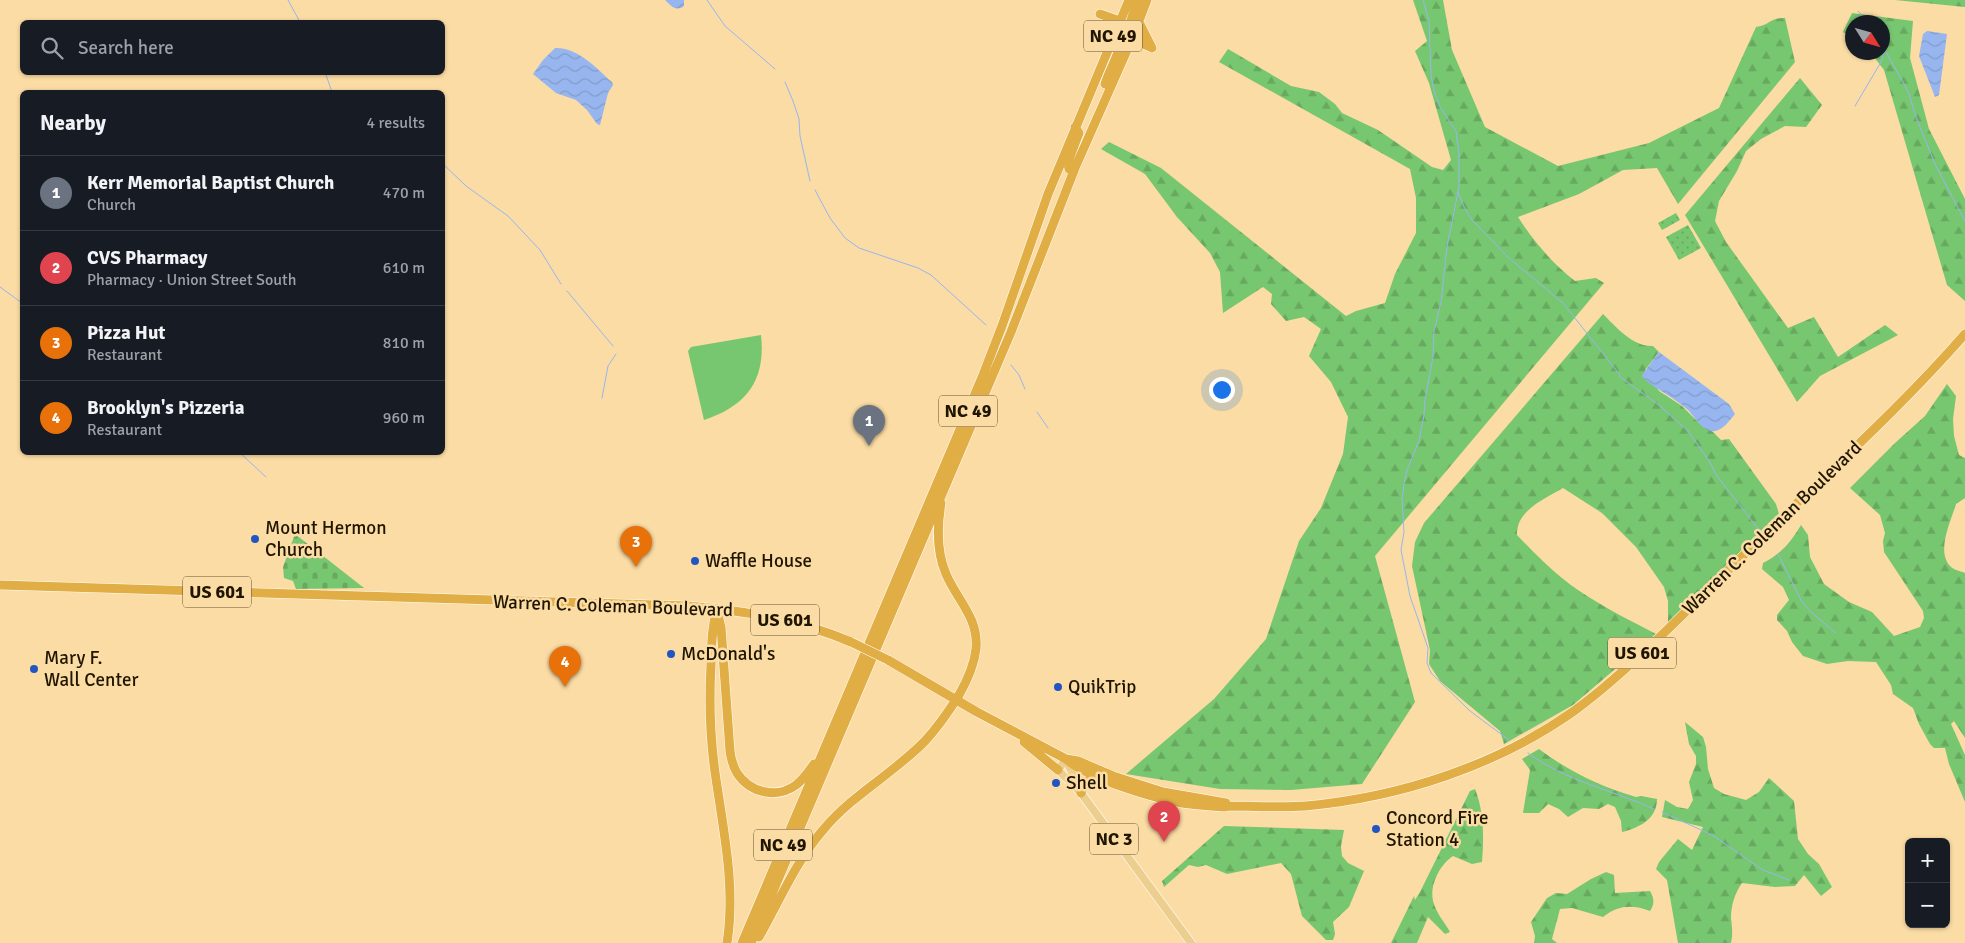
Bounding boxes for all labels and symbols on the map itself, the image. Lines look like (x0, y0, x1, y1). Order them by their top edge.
north arrow (1845, 15, 1890, 60)
road number: NC 49 (1084, 20, 1142, 52)
your location (1209, 377, 1235, 403)
road number: NC 49 (939, 396, 997, 426)
pin: 1 (853, 405, 885, 446)
street label: Warren C. Coleman Boulevard (1677, 436, 1867, 620)
place label: Mount Hermon Church (265, 516, 387, 562)
pin: 3 (620, 526, 652, 567)
marker: Mount Hermon Church (249, 533, 261, 545)
place label: Waffle House (705, 549, 812, 573)
marker: Waffle House (689, 555, 701, 567)
road number: US 601 (183, 576, 251, 608)
street label: Warren C. Coleman Boulevard (492, 590, 734, 622)
road number: US 601 (751, 604, 819, 636)
road number: US 601 (1608, 638, 1676, 668)
place label: McDonald's (681, 642, 775, 666)
place label: Mary F. Wall Center (44, 646, 138, 692)
pin: 4 (549, 646, 581, 687)
marker: McDonald's (665, 648, 677, 660)
marker: Mary F. Wall Center (28, 663, 40, 675)
place label: QuikTrip (1068, 675, 1136, 699)
marker: QuikTrip (1052, 681, 1064, 693)
place label: Shell (1066, 771, 1107, 795)
marker: Shell (1050, 777, 1062, 789)
pin: 2 (1148, 801, 1180, 842)
place label: Concord Fire Station 4 (1386, 806, 1489, 852)
marker: Concord Fire Station 4 (1370, 823, 1382, 835)
road number: NC 3 (1090, 824, 1138, 854)
road number: NC 49 (754, 830, 812, 860)

